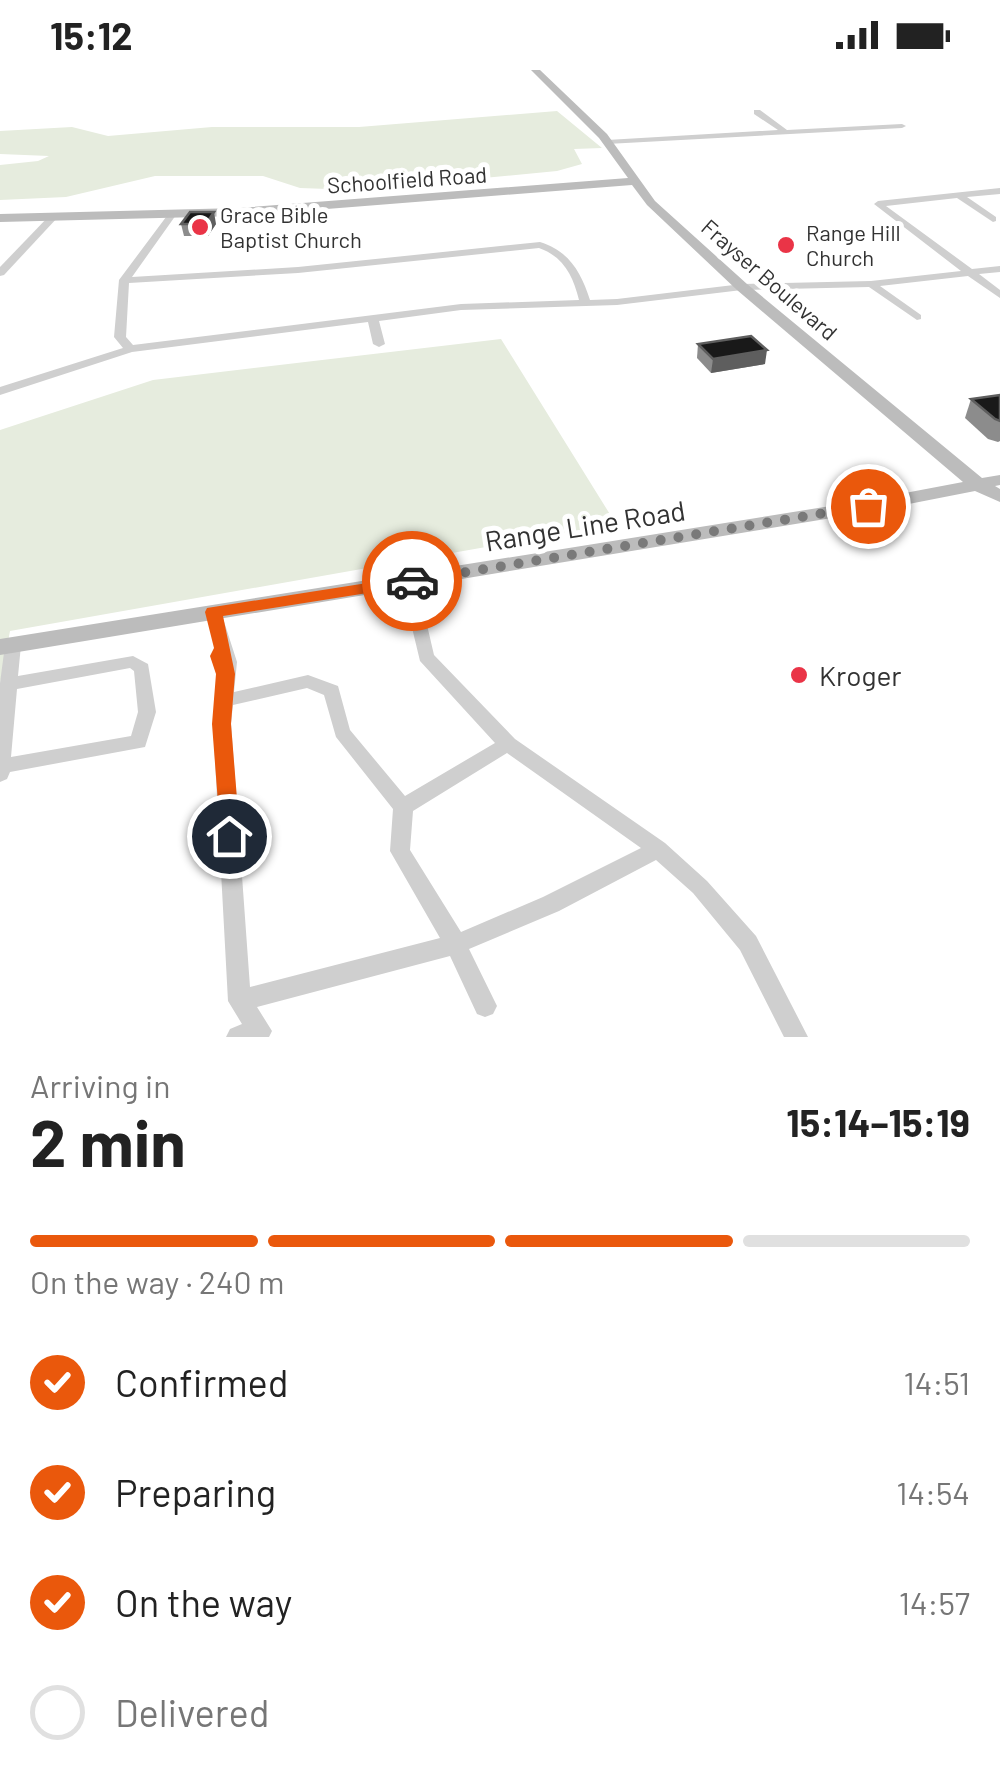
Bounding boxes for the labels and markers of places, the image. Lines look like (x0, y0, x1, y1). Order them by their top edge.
place label: Grace Bible Baptist Church (220, 201, 362, 252)
marker: Grace Bible Baptist Church (189, 216, 211, 238)
place label: Range Hill Church (806, 219, 901, 270)
marker: Range Hill Church (775, 234, 797, 256)
pin (826, 464, 911, 549)
place label: Kroger (819, 658, 902, 692)
marker: Kroger (788, 664, 810, 686)
pin (187, 794, 272, 879)

